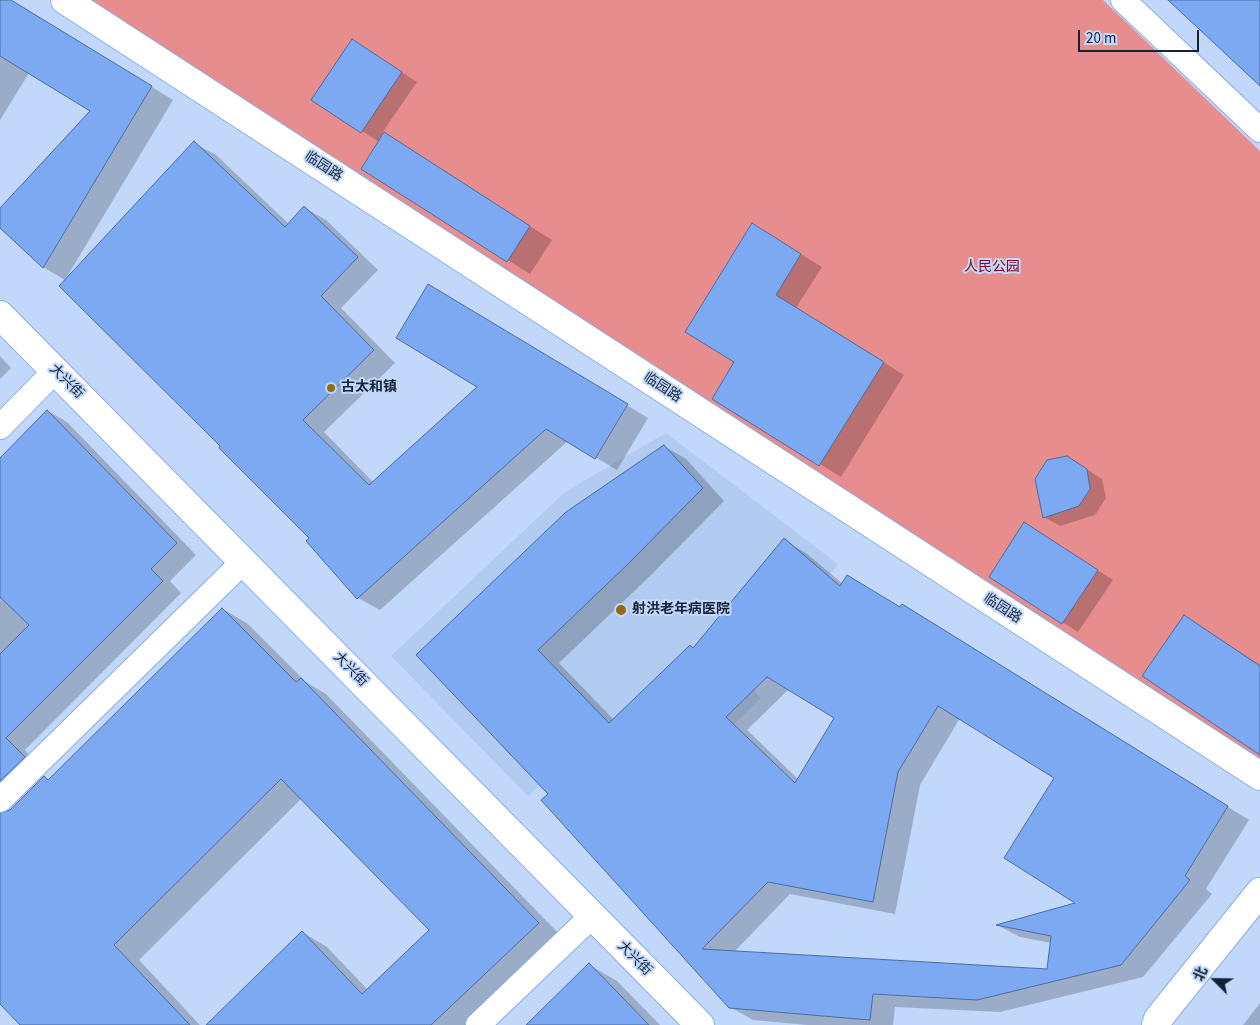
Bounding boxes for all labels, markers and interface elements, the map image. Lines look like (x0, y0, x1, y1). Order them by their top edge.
scale bar (1080, 20, 1201, 52)
text: 20 m (1086, 28, 1116, 49)
street label: 临园路 (301, 149, 345, 185)
park label: 人民公园 (964, 260, 1020, 276)
street label: 大兴街 (45, 361, 87, 403)
street label: 临园路 (640, 370, 684, 406)
place label: 古太和镇 (341, 380, 397, 396)
marker: 古太和镇 (325, 382, 337, 394)
street label: 临园路 (980, 591, 1024, 627)
place label: 射洪老年病医院 (632, 602, 730, 618)
marker: 射洪老年病医院 (614, 603, 628, 617)
street label: 大兴街 (329, 649, 371, 691)
street label: 大兴街 (613, 938, 655, 980)
north arrow (1190, 955, 1240, 1005)
text: 北 (1189, 964, 1213, 984)

